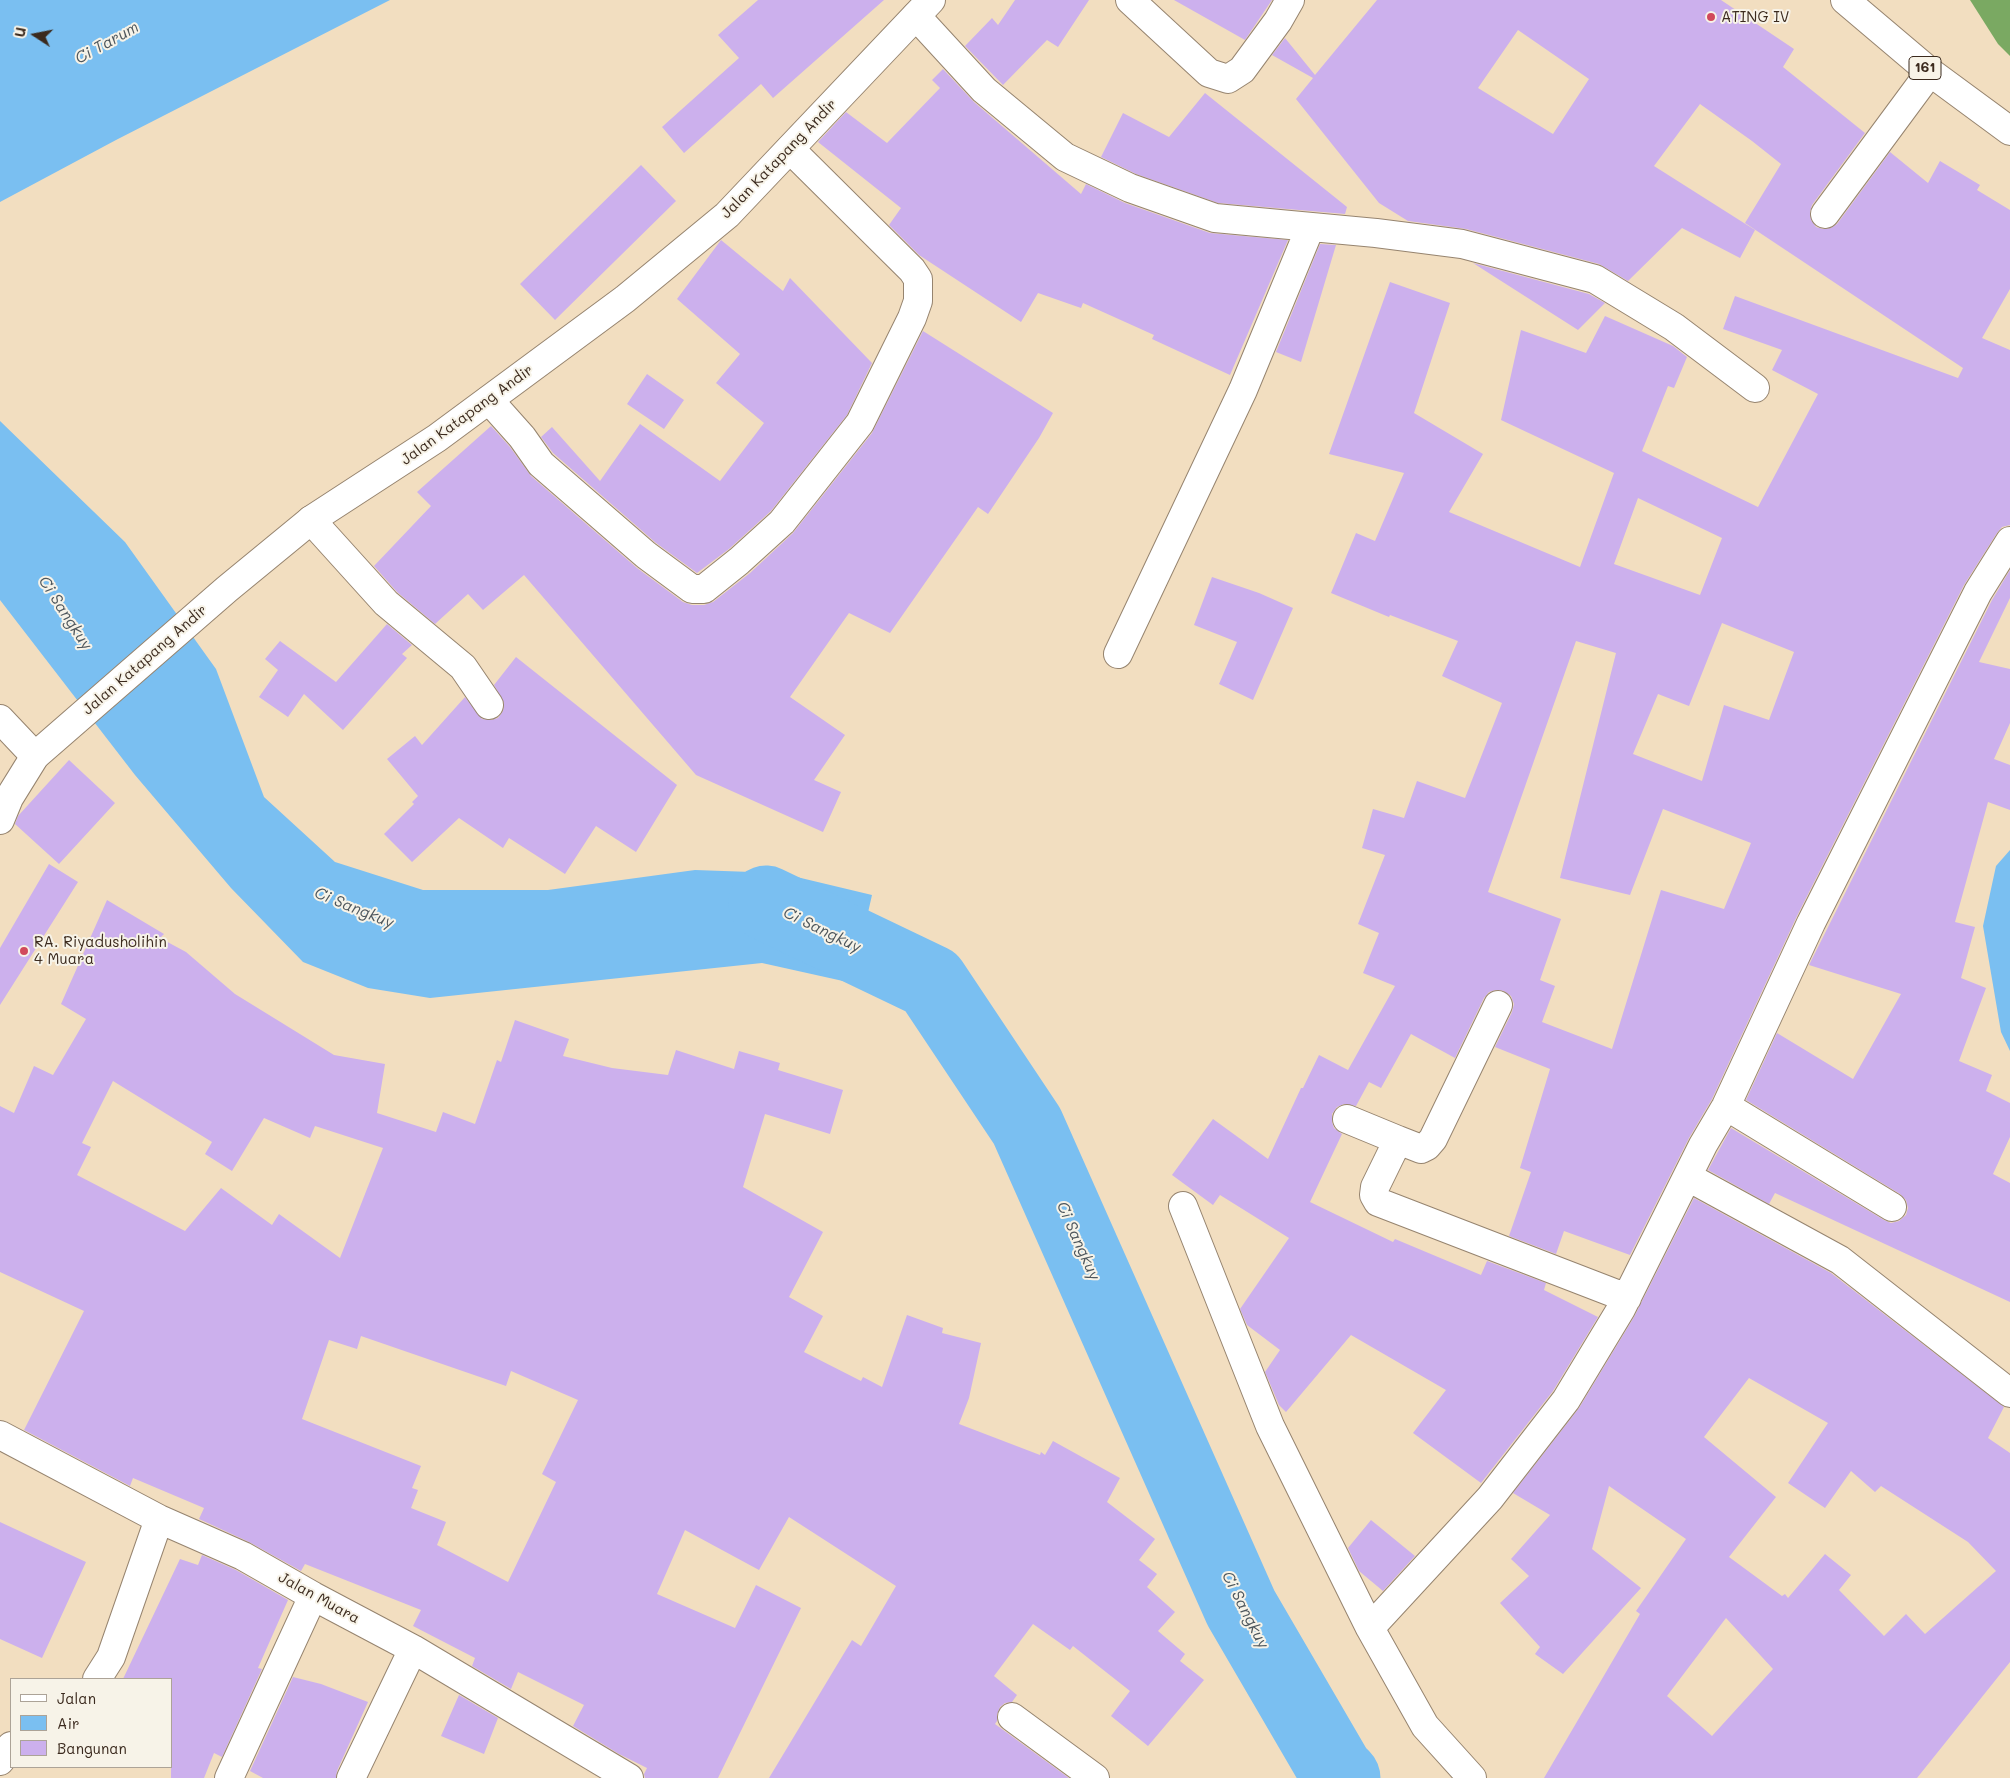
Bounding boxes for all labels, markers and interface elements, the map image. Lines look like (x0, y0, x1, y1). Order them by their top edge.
place label: ATING IV (1721, 8, 1790, 26)
north arrow (10, 10, 60, 60)
marker: ATING IV (1705, 11, 1717, 23)
water label: Ci Tarum (72, 18, 142, 68)
text: U (10, 25, 30, 39)
road number: 161 (1909, 56, 1941, 80)
street label: Jalan Katapang Andir (717, 96, 841, 222)
street label: Jalan Katapang Andir (397, 361, 537, 469)
water label: Ci Sangkuy (34, 572, 96, 654)
street label: Jalan Katapang Andir (79, 601, 211, 719)
water label: Ci Sangkuy (311, 883, 397, 933)
water label: Ci Sangkuy (780, 903, 864, 957)
place label: RA. Riyadusholihin 4 Muara (34, 933, 167, 968)
marker: RA. Riyadusholihin 4 Muara (18, 945, 30, 957)
water label: Ci Sangkuy (1052, 1199, 1104, 1283)
street label: Jalan Muara (275, 1568, 363, 1628)
water label: Ci Sangkuy (1217, 1568, 1273, 1652)
legend (10, 1678, 172, 1768)
text: Jalan (57, 1688, 96, 1708)
text: Air (57, 1713, 80, 1733)
text: Bangunan (57, 1738, 127, 1758)

